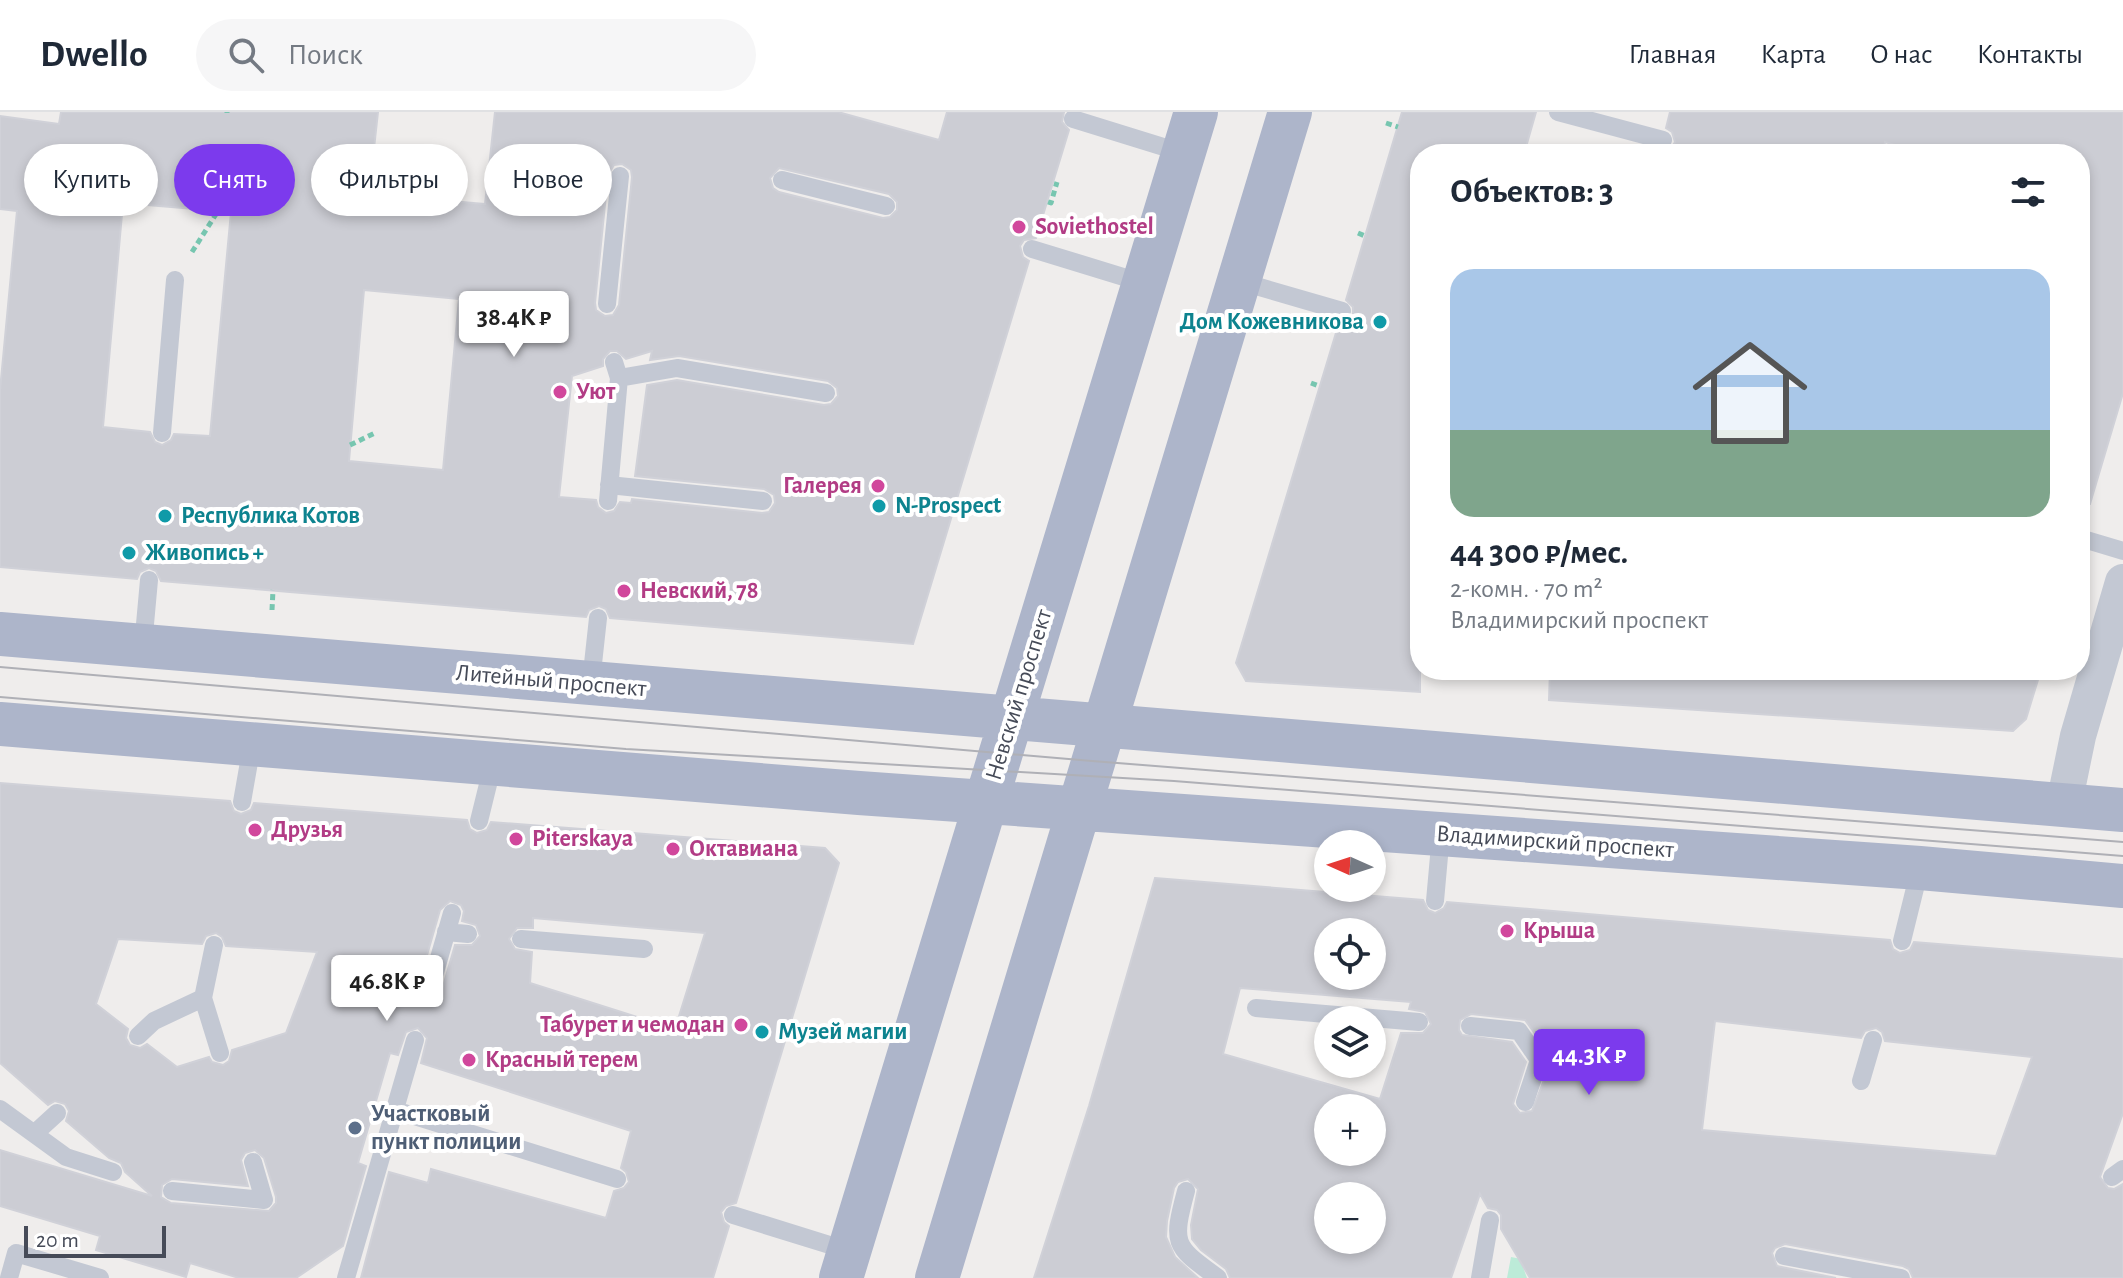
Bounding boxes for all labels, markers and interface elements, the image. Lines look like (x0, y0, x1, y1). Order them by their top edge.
search box (196, 19, 756, 91)
icon: search (224, 33, 268, 77)
text: Dwello (40, 36, 148, 74)
text: Поиск (288, 40, 363, 70)
text: Главная (1628, 41, 1716, 69)
text: Карта (1760, 41, 1826, 69)
text: О нас (1870, 41, 1933, 69)
text: Контакты (1977, 41, 2083, 69)
chip: Купить (24, 144, 158, 216)
chip: Снять (174, 144, 295, 216)
chip: Фильтры (311, 144, 468, 216)
chip: Новое (484, 144, 612, 216)
icon: filters (2006, 170, 2050, 214)
text: Объектов: 3 (1450, 175, 1614, 209)
place label: Soviethostel (1035, 215, 1154, 239)
marker: Soviethostel (1010, 218, 1028, 236)
pin: 38.4K ₽ (440, 291, 588, 359)
text: 38.4K ₽ (477, 304, 551, 330)
place label: Дом Кожевникова (1180, 310, 1364, 334)
marker: Дом Кожевникова (1371, 313, 1389, 331)
icon: home (1678, 321, 1822, 465)
place label: Уют (576, 380, 616, 404)
marker: Уют (551, 383, 569, 401)
place label: Галерея (783, 474, 862, 498)
marker: Галерея (869, 477, 887, 495)
place label: N-Prospect (895, 494, 1001, 518)
marker: N-Prospect (870, 497, 888, 515)
place label: Республика Котов (181, 504, 360, 528)
marker: Республика Котов (156, 507, 174, 525)
text: 44 300 ₽/мес. (1450, 536, 1628, 570)
place label: Живопись + (145, 541, 264, 565)
marker: Живопись + (120, 544, 138, 562)
text: 2-комн. · 70 m² (1450, 576, 1603, 602)
place label: Невский, 78 (640, 579, 759, 603)
marker: Невский, 78 (615, 582, 633, 600)
street label: Невский проспект (982, 606, 1057, 783)
text: Владимирский проспект (1450, 607, 1708, 633)
street label: Литейный проспект (455, 661, 648, 701)
place label: Друзья (271, 818, 343, 842)
marker: Друзья (246, 821, 264, 839)
street label: Владимирский проспект (1435, 822, 1675, 862)
place label: Piterskaya (532, 827, 633, 851)
marker: Piterskaya (507, 830, 525, 848)
north arrow (1314, 830, 1386, 902)
map controls (1314, 830, 1386, 1254)
place label: Октавиана (689, 837, 798, 861)
marker: Октавиана (664, 840, 682, 858)
button: locate (1314, 918, 1386, 990)
place label: Крыша (1523, 919, 1595, 943)
marker: Крыша (1498, 922, 1516, 940)
pin: 46.8K ₽ (313, 955, 461, 1023)
text: 46.8K ₽ (349, 968, 425, 994)
button: layers (1314, 1006, 1386, 1078)
place label: Табурет и чемодан (540, 1013, 725, 1037)
marker: Табурет и чемодан (732, 1016, 750, 1034)
place label: Музей магии (778, 1020, 907, 1044)
marker: Музей магии (753, 1023, 771, 1041)
pin: 44.3K ₽ (1515, 1029, 1663, 1097)
text: 44.3K ₽ (1552, 1042, 1626, 1068)
place label: Красный терем (485, 1048, 638, 1072)
marker: Красный терем (460, 1051, 478, 1069)
button: + (1314, 1094, 1386, 1166)
place label: Участковый пункт полиции (371, 1102, 521, 1154)
marker: Участковый пункт полиции (346, 1119, 364, 1137)
button: − (1314, 1182, 1386, 1254)
scale bar (24, 1222, 166, 1258)
text: 20 m (36, 1229, 79, 1251)

